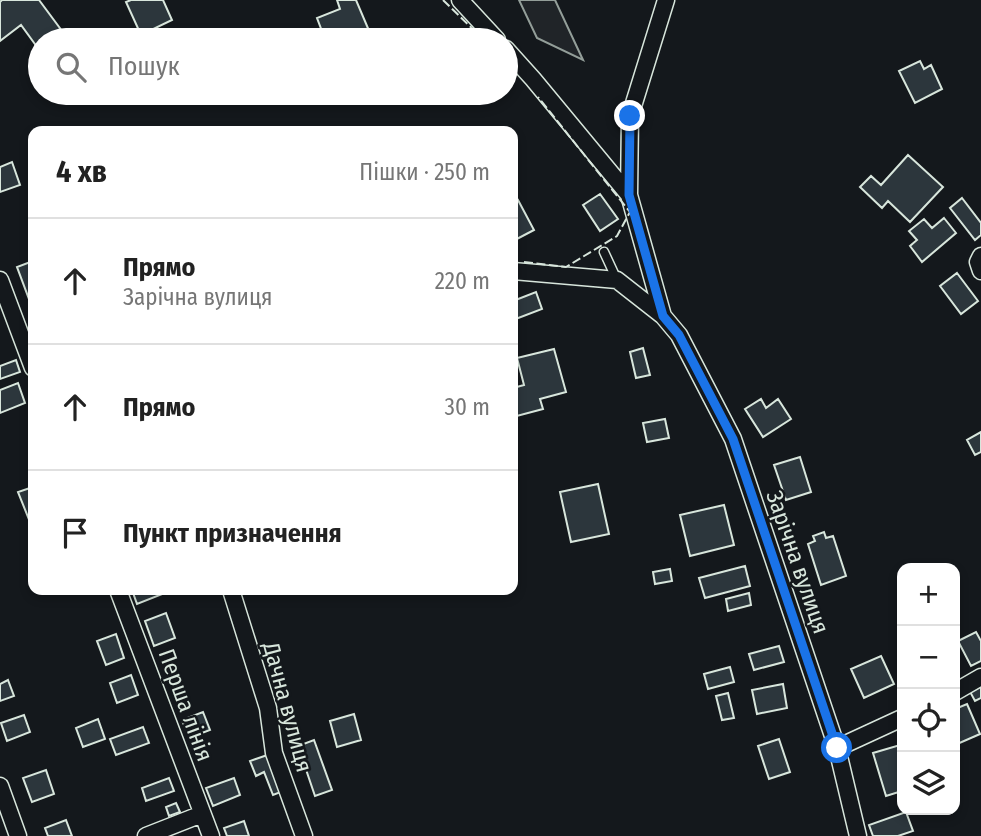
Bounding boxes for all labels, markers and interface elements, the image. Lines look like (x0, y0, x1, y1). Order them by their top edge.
search box (28, 28, 518, 105)
icon: search (52, 48, 90, 86)
text: Пошук (108, 51, 180, 82)
route end (614, 100, 645, 131)
text: 4 хв (56, 154, 107, 190)
text: Пішки · 250 m (359, 158, 490, 186)
text: Прямо (123, 252, 195, 283)
icon: ahead (56, 262, 94, 300)
text: 220 m (435, 267, 490, 295)
text: Зарічна вулиця (123, 283, 273, 311)
icon: ahead (56, 388, 94, 426)
text: Прямо (123, 392, 195, 423)
text: 30 m (445, 393, 490, 421)
street label: Зарічна вулиця (760, 487, 836, 637)
icon: arrive (56, 514, 94, 552)
text: Пункт призначення (123, 518, 342, 549)
map controls (897, 563, 960, 815)
button: + (897, 563, 960, 626)
button: − (897, 626, 960, 689)
street label: Дачна вулиця (257, 638, 319, 775)
street label: Перша лінія (153, 645, 219, 765)
button: locate (897, 689, 960, 752)
route start (821, 732, 852, 763)
button: layers (897, 752, 960, 815)

